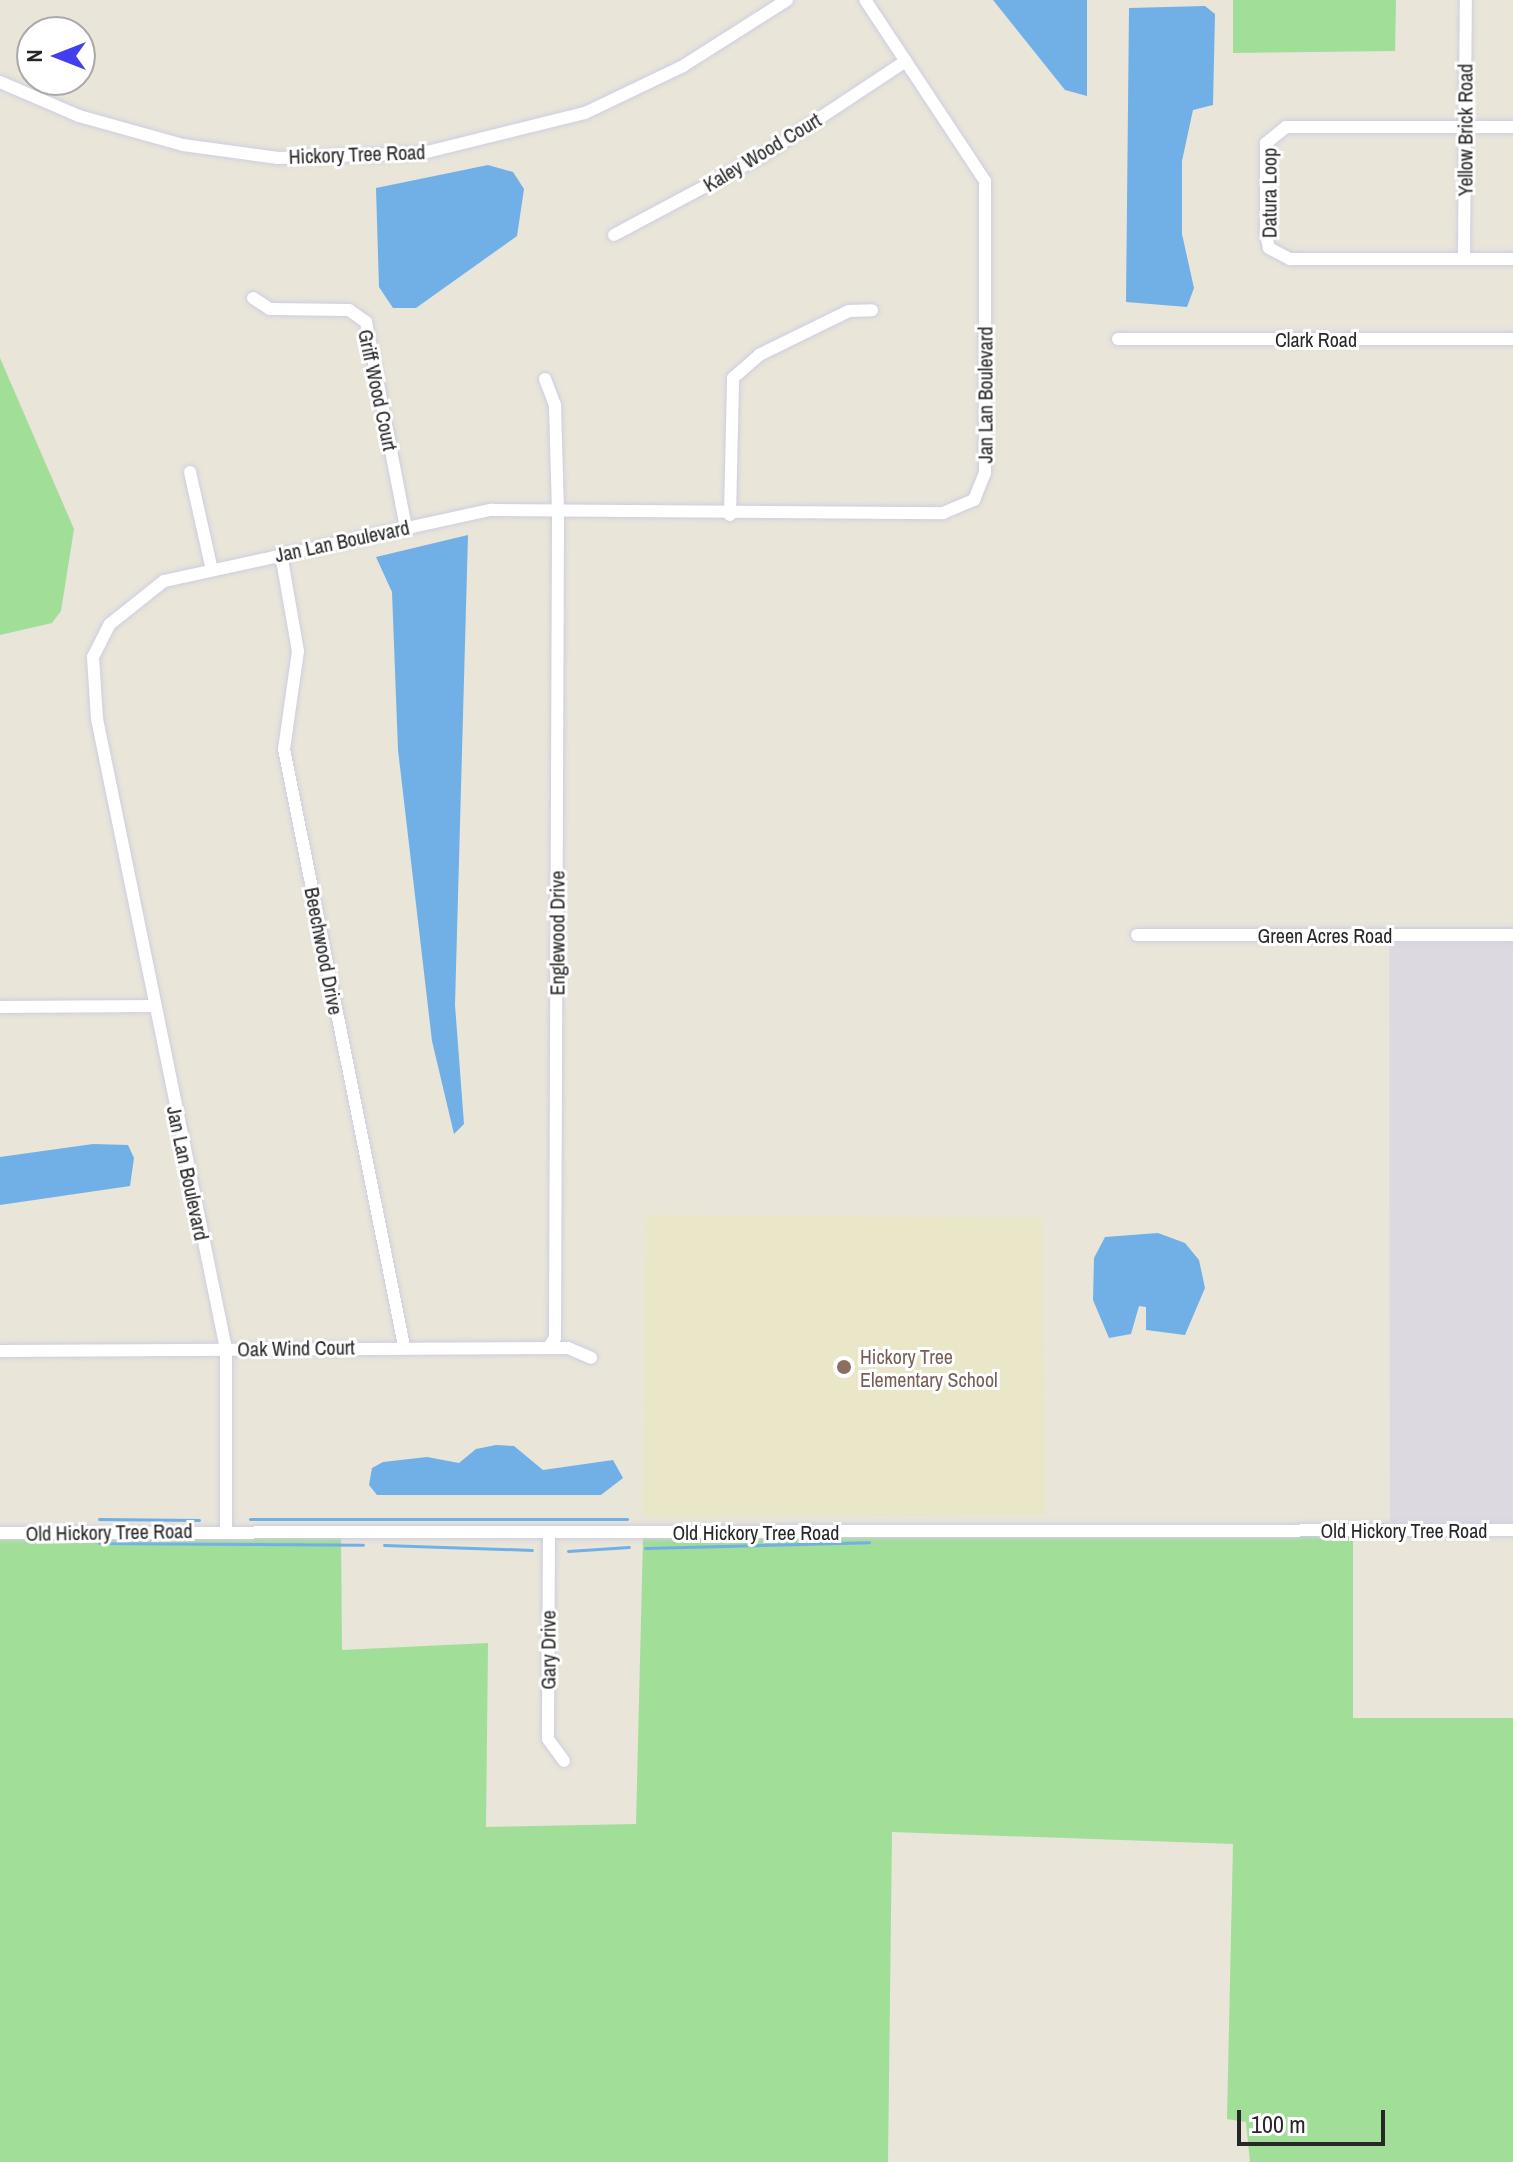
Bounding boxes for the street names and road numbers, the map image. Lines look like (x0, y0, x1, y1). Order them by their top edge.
street label: Yellow Brick Road (1453, 64, 1477, 196)
street label: Kaley Wood Court (699, 108, 825, 196)
street label: Hickory Tree Road (288, 140, 426, 168)
street label: Datura Loop (1257, 148, 1281, 238)
street label: Griff Wood Court (353, 327, 403, 453)
street label: Jan Lan Boulevard (973, 327, 997, 463)
street label: Clark Road (1275, 327, 1357, 351)
street label: Jan Lan Boulevard (273, 515, 411, 567)
street label: Englewood Drive (545, 871, 569, 995)
street label: Beechwood Drive (300, 885, 348, 1017)
street label: Green Acres Road (1257, 923, 1393, 947)
street label: Jan Lan Boulevard (162, 1104, 214, 1242)
street label: Oak Wind Court (237, 1335, 355, 1361)
street label: Old Hickory Tree Road (1320, 1518, 1488, 1542)
street label: Old Hickory Tree Road (25, 1519, 193, 1545)
street label: Old Hickory Tree Road (672, 1520, 840, 1544)
street label: Gary Drive (536, 1610, 560, 1690)

